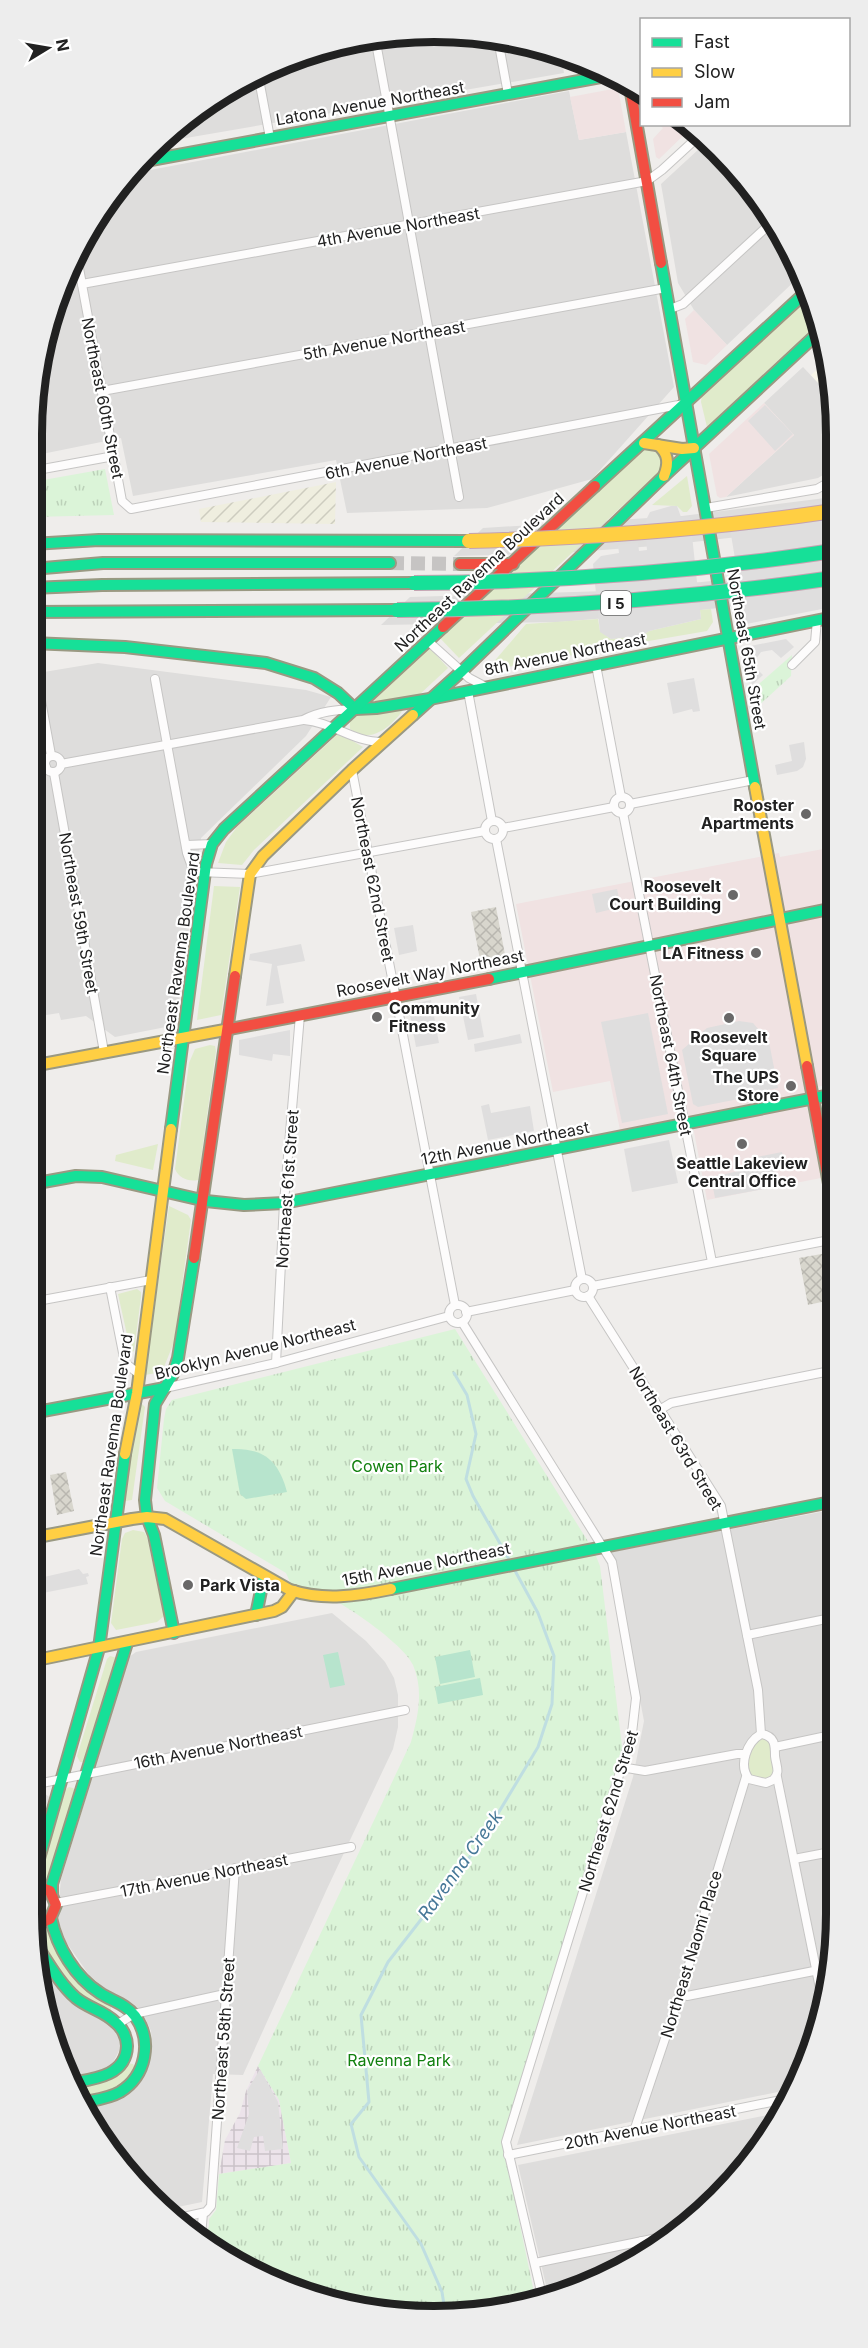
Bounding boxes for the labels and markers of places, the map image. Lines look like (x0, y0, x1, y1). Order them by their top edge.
place label: Rooster Apartments (701, 795, 794, 833)
marker: Rooster Apartments (799, 807, 813, 821)
place label: Roosevelt Court Building (609, 876, 721, 914)
marker: Roosevelt Court Building (726, 888, 740, 902)
place label: LA Fitness (662, 943, 744, 963)
marker: LA Fitness (749, 946, 763, 960)
place label: Community Fitness (389, 998, 480, 1036)
marker: Community Fitness (370, 1010, 384, 1024)
marker: Roosevelt Square (722, 1011, 736, 1025)
place label: Roosevelt Square (690, 1027, 768, 1065)
place label: The UPS Store (712, 1067, 779, 1105)
marker: The UPS Store (784, 1079, 798, 1093)
marker: Seattle Lakeview Central Office (735, 1137, 749, 1151)
place label: Seattle Lakeview Central Office (676, 1153, 808, 1191)
place label: Park Vista (200, 1575, 280, 1595)
marker: Park Vista (181, 1578, 195, 1592)

